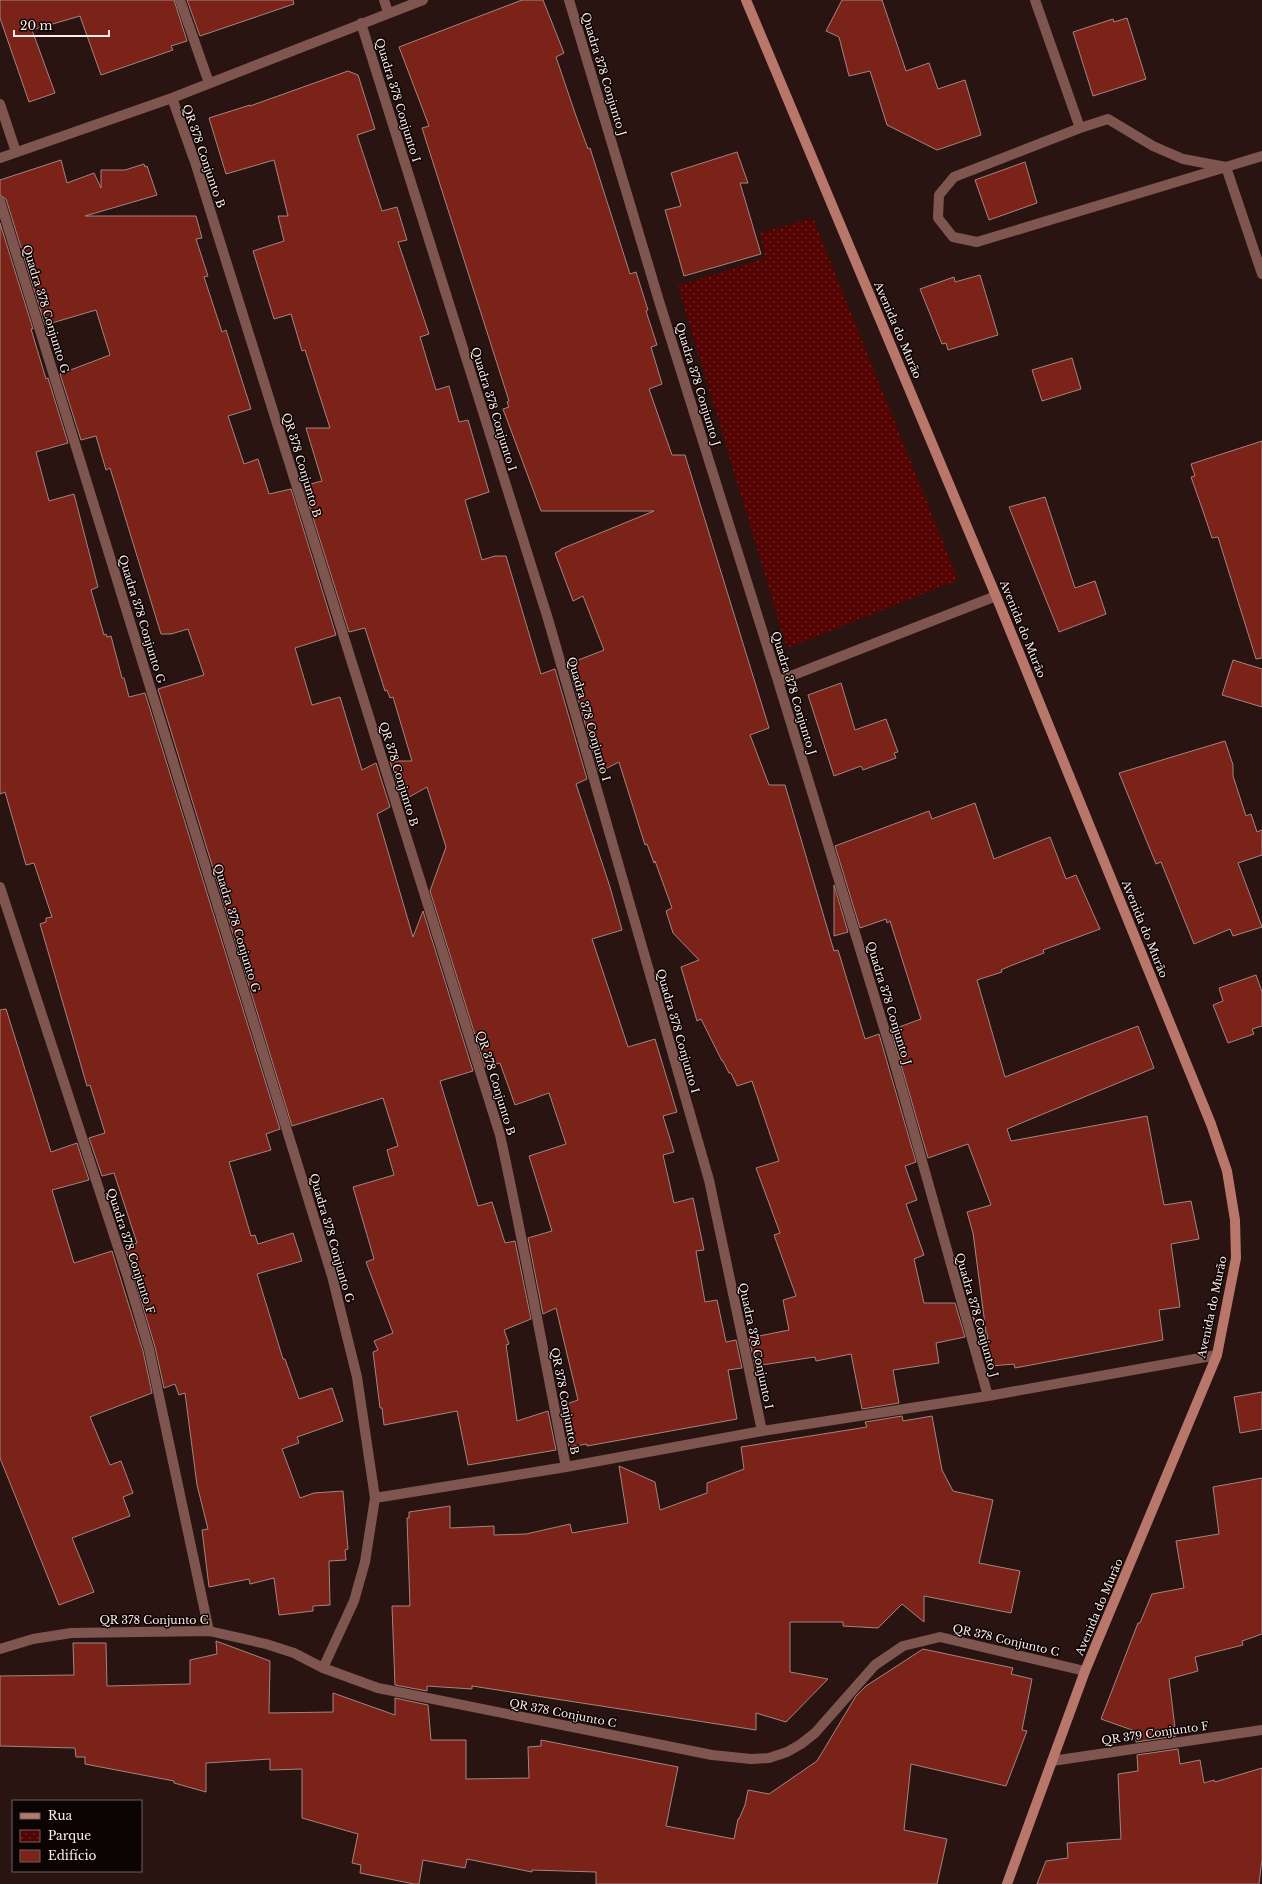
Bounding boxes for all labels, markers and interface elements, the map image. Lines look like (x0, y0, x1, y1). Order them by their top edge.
street label: Quadra 378 Conjunto J (579, 10, 629, 138)
scale bar (14, 12, 109, 38)
text: 20 m (20, 18, 52, 33)
street label: Quadra 378 Conjunto I (372, 36, 424, 164)
street label: QR 378 Conjunto B (180, 102, 228, 210)
street label: Quadra 378 Conjunto G (20, 243, 72, 375)
street label: Avenida do Murão (871, 278, 925, 381)
street label: Quadra 378 Conjunto J (673, 320, 723, 448)
street label: Quadra 378 Conjunto I (468, 345, 520, 473)
street label: QR 378 Conjunto B (279, 411, 325, 519)
street label: Quadra 378 Conjunto G (116, 553, 168, 685)
street label: Avenida do Murão (997, 577, 1049, 680)
street label: Quadra 378 Conjunto J (769, 629, 819, 757)
street label: Quadra 378 Conjunto I (565, 655, 614, 783)
street label: QR 378 Conjunto B (376, 720, 422, 828)
street label: Quadra 378 Conjunto G (211, 862, 263, 994)
street label: Avenida do Murão (1119, 877, 1171, 980)
street label: Quadra 378 Conjunto J (864, 939, 914, 1067)
street label: Quadra 378 Conjunto I (654, 967, 703, 1095)
street label: QR 378 Conjunto B (473, 1029, 519, 1137)
street label: Quadra 378 Conjunto G (307, 1172, 357, 1305)
street label: Quadra 378 Conjunto F (104, 1186, 158, 1316)
street label: Quadra 378 Conjunto J (953, 1251, 1001, 1379)
street label: Avenida do Murão (1194, 1255, 1230, 1360)
street label: Quadra 378 Conjunto I (736, 1282, 776, 1411)
street label: QR 378 Conjunto B (548, 1346, 582, 1456)
street label: Avenida do Murão (1072, 1556, 1126, 1659)
street label: QR 378 Conjunto C (99, 1613, 209, 1627)
street label: QR 378 Conjunto C (951, 1621, 1061, 1659)
street label: QR 378 Conjunto C (508, 1696, 618, 1730)
street label: QR 379 Conjunto F (1101, 1718, 1210, 1747)
legend (12, 1800, 142, 1872)
text: Rua (48, 1808, 72, 1823)
text: Parque (48, 1828, 91, 1843)
text: Edifício (48, 1848, 96, 1863)

